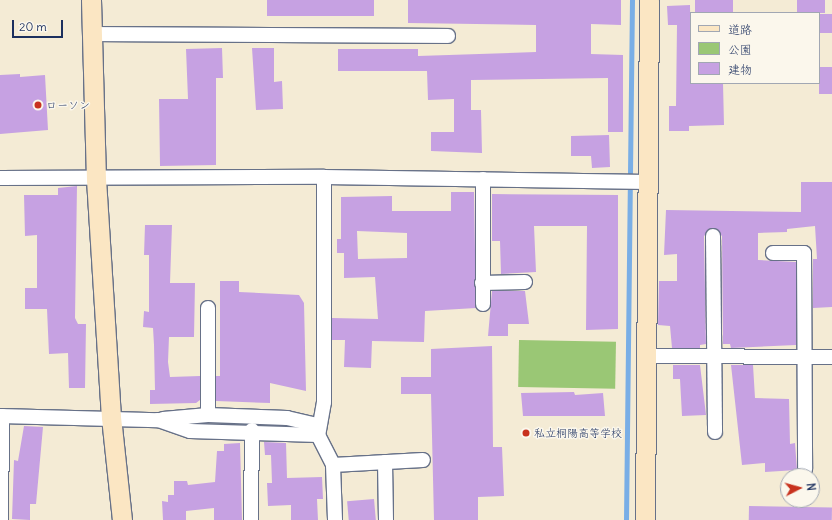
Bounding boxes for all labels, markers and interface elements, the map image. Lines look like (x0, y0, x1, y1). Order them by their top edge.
scale bar (14, 12, 65, 38)
legend (690, 12, 820, 84)
text: 20 m (19, 19, 47, 34)
text: 道路 (728, 22, 752, 37)
text: 公園 (728, 42, 752, 57)
text: 建物 (728, 62, 752, 77)
place label: ローソン (46, 98, 90, 112)
marker: ローソン (33, 100, 43, 110)
place label: 私立桐陽高等学校 (534, 426, 622, 440)
marker: 私立桐陽高等学校 (521, 428, 531, 438)
north arrow (780, 468, 820, 508)
text: N (804, 482, 818, 491)

